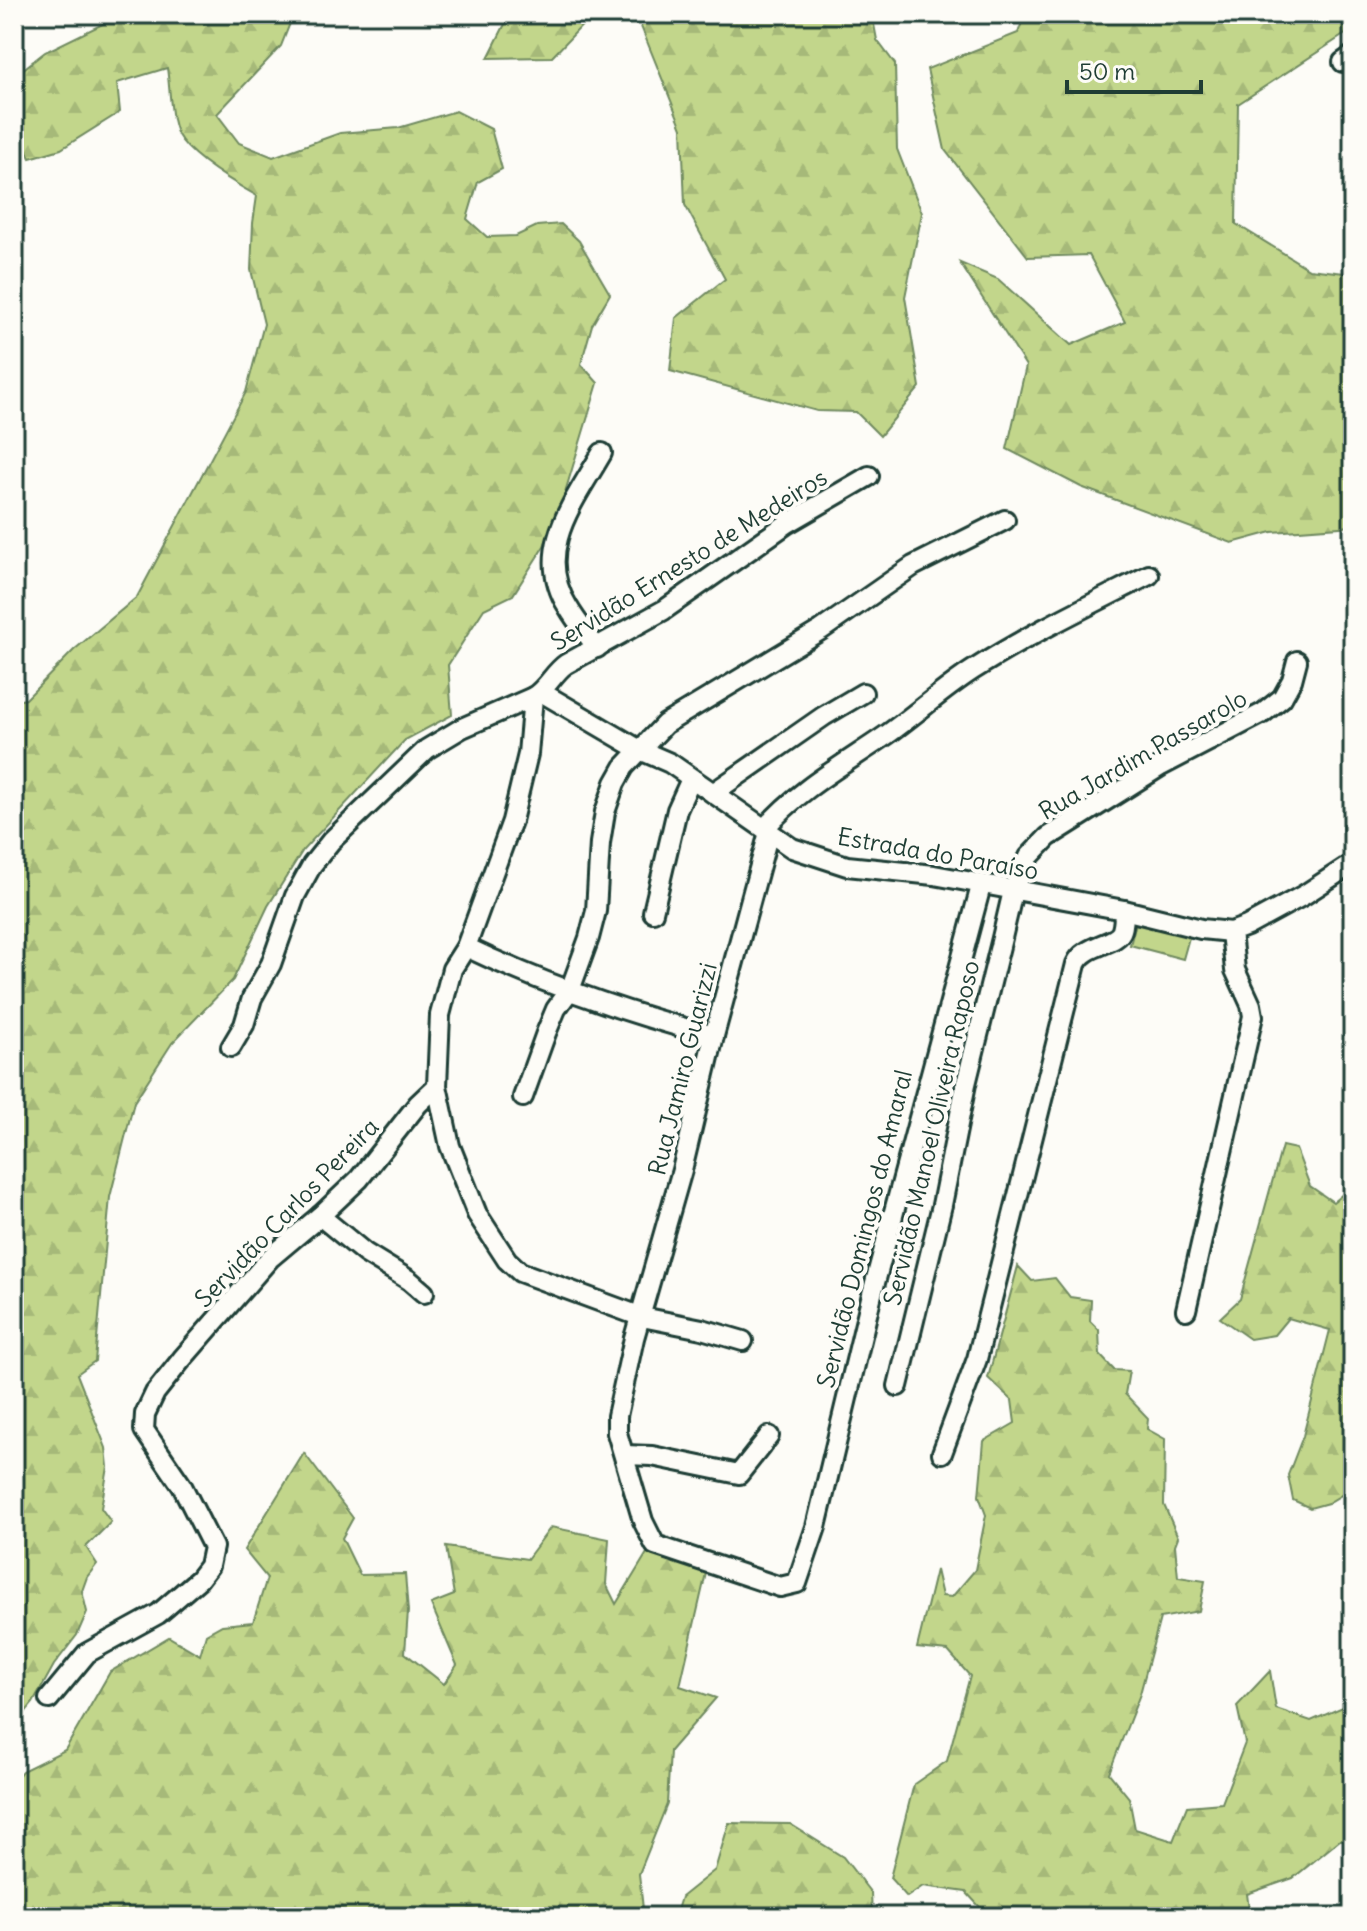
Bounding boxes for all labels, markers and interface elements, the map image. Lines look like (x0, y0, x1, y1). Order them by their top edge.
scale bar (1067, 44, 1201, 94)
text: 50 m (1079, 56, 1135, 86)
street label: Servidão Ernesto de Medeiros (545, 462, 832, 657)
street label: Rua Jardim Passarolo (1033, 682, 1252, 826)
street label: Estrada do Paraíso (835, 821, 1041, 885)
street label: Servidão Manoel Oliveira Raposo (877, 957, 985, 1308)
street label: Rua Jamiro Guarizzi (641, 959, 723, 1178)
street label: Servidão Domingos do Amaral (810, 1067, 918, 1391)
street label: Servidão Carlos Pereira (188, 1111, 384, 1313)

